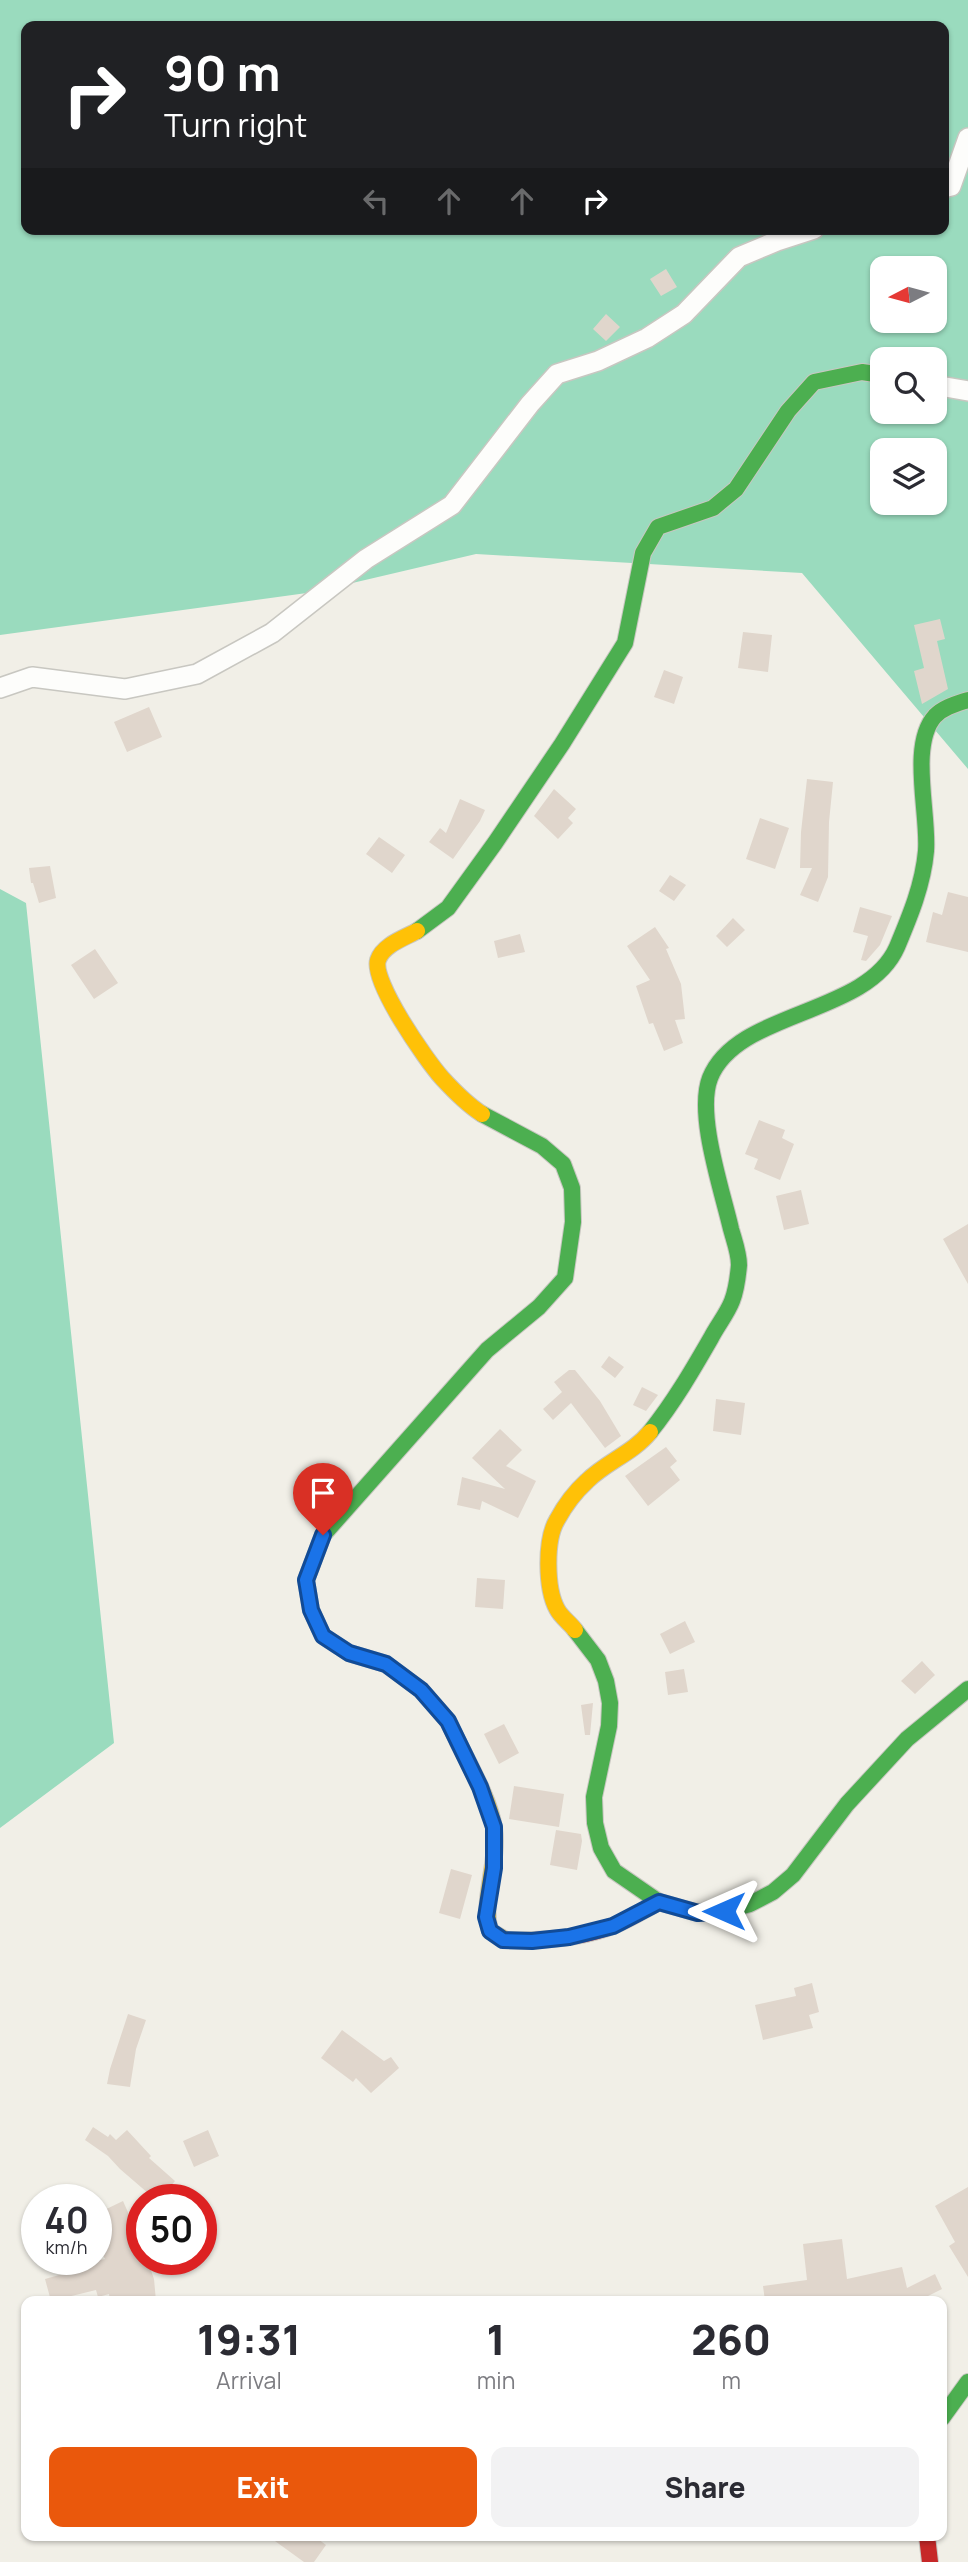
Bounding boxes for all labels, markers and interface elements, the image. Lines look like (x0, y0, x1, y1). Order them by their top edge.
text: 90 m (164, 39, 281, 106)
icon: right (49, 49, 140, 140)
text: Turn right (164, 103, 307, 147)
icon: left (357, 182, 395, 220)
icon: ahead (430, 182, 468, 220)
icon: ahead (503, 182, 541, 220)
icon: right (576, 182, 614, 220)
north arrow (870, 256, 947, 332)
map controls (870, 256, 947, 515)
button: search (870, 347, 947, 424)
button: layers (870, 438, 947, 515)
pin (293, 1463, 353, 1535)
icon: arrive (304, 1474, 342, 1512)
position arrow (687, 1874, 761, 1948)
speed limit sign: 50 (126, 2184, 217, 2275)
text: 40 (44, 2196, 89, 2244)
text: km/h (46, 2235, 87, 2259)
text: 19:31 (197, 2310, 301, 2368)
text: 1 (487, 2310, 506, 2368)
text: 260 (691, 2310, 771, 2368)
text: Arrival (216, 2364, 282, 2396)
text: min (477, 2364, 515, 2396)
text: m (721, 2364, 741, 2396)
button: Exit (49, 2447, 477, 2527)
button: Share (491, 2447, 919, 2527)

